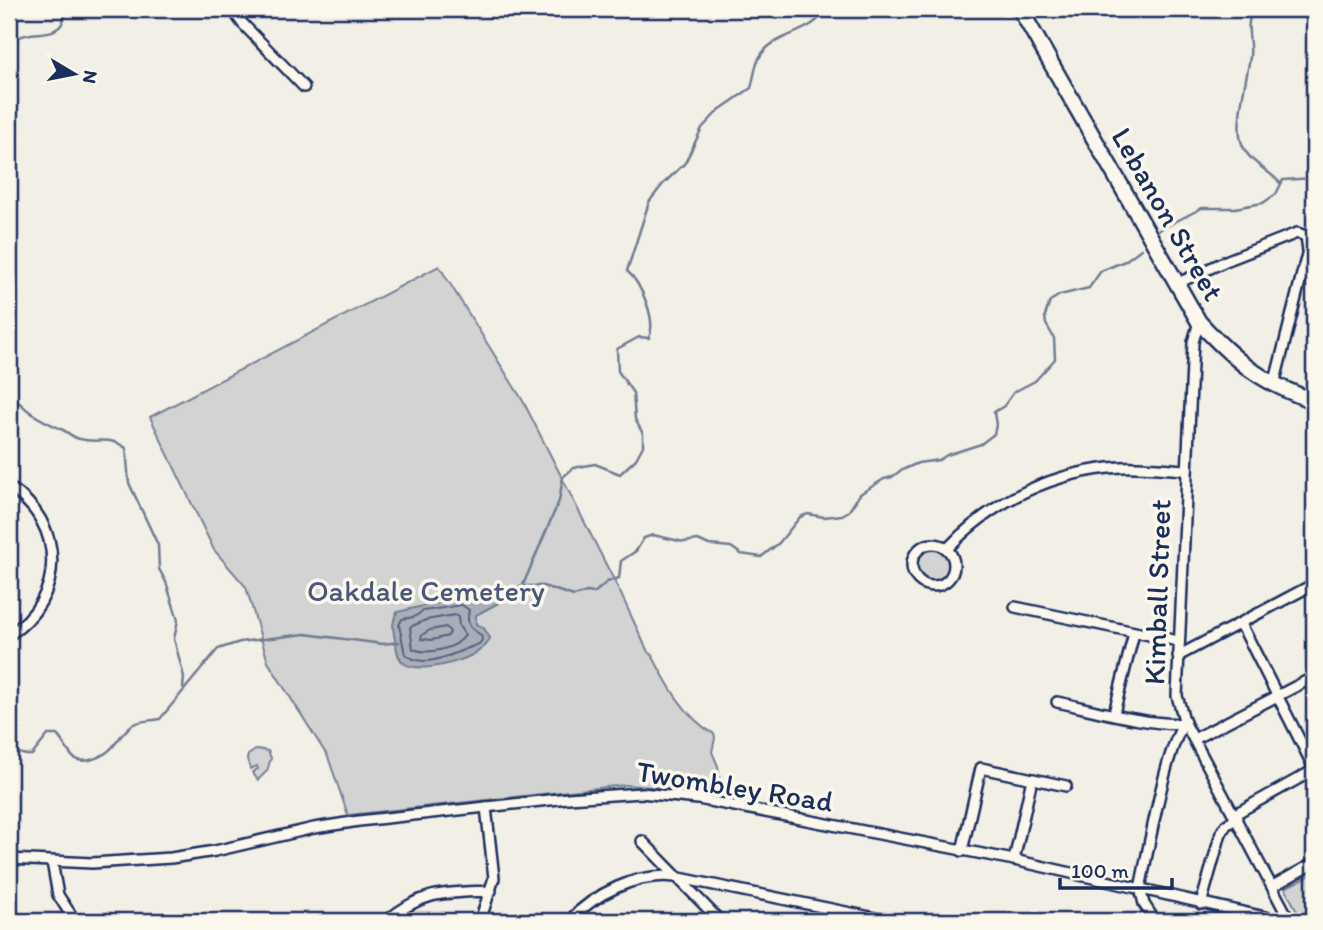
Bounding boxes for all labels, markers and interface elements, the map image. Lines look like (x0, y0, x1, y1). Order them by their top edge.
north arrow (38, 38, 108, 108)
text: N (78, 69, 103, 85)
street label: Lebanon Street (1103, 121, 1233, 307)
street label: Kimball Street (1135, 498, 1179, 686)
park label: Oakdale Cemetery (307, 572, 545, 609)
street label: Twombley Road (634, 752, 836, 820)
scale bar (1060, 846, 1172, 890)
text: 100 m (1071, 858, 1129, 883)

